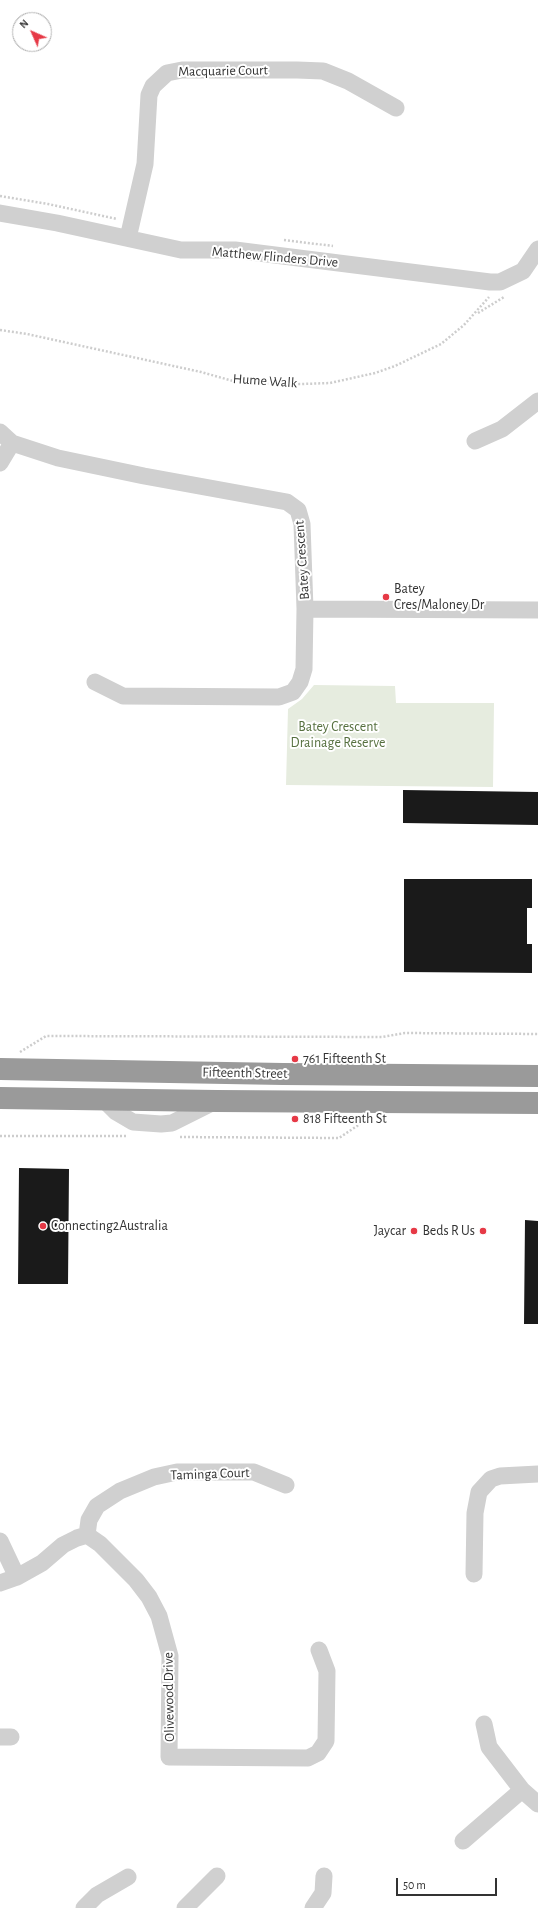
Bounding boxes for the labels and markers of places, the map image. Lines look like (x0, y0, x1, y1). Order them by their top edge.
place label: Batey Cres/Maloney Dr (394, 581, 484, 614)
marker: Batey Cres/Maloney Dr (381, 592, 391, 602)
place label: 761 Fifteenth St (303, 1051, 386, 1067)
marker: 761 Fifteenth St (290, 1054, 300, 1064)
place label: 818 Fifteenth St (303, 1111, 387, 1127)
marker: 818 Fifteenth St (290, 1114, 300, 1124)
place label: Connecting2Australia (51, 1218, 168, 1234)
marker: Connecting2Australia (38, 1221, 48, 1231)
place label: Jaycar (374, 1223, 406, 1239)
place label: Beds R Us (422, 1223, 475, 1239)
marker: Jaycar (409, 1226, 419, 1236)
marker: Beds R Us (478, 1226, 488, 1236)

